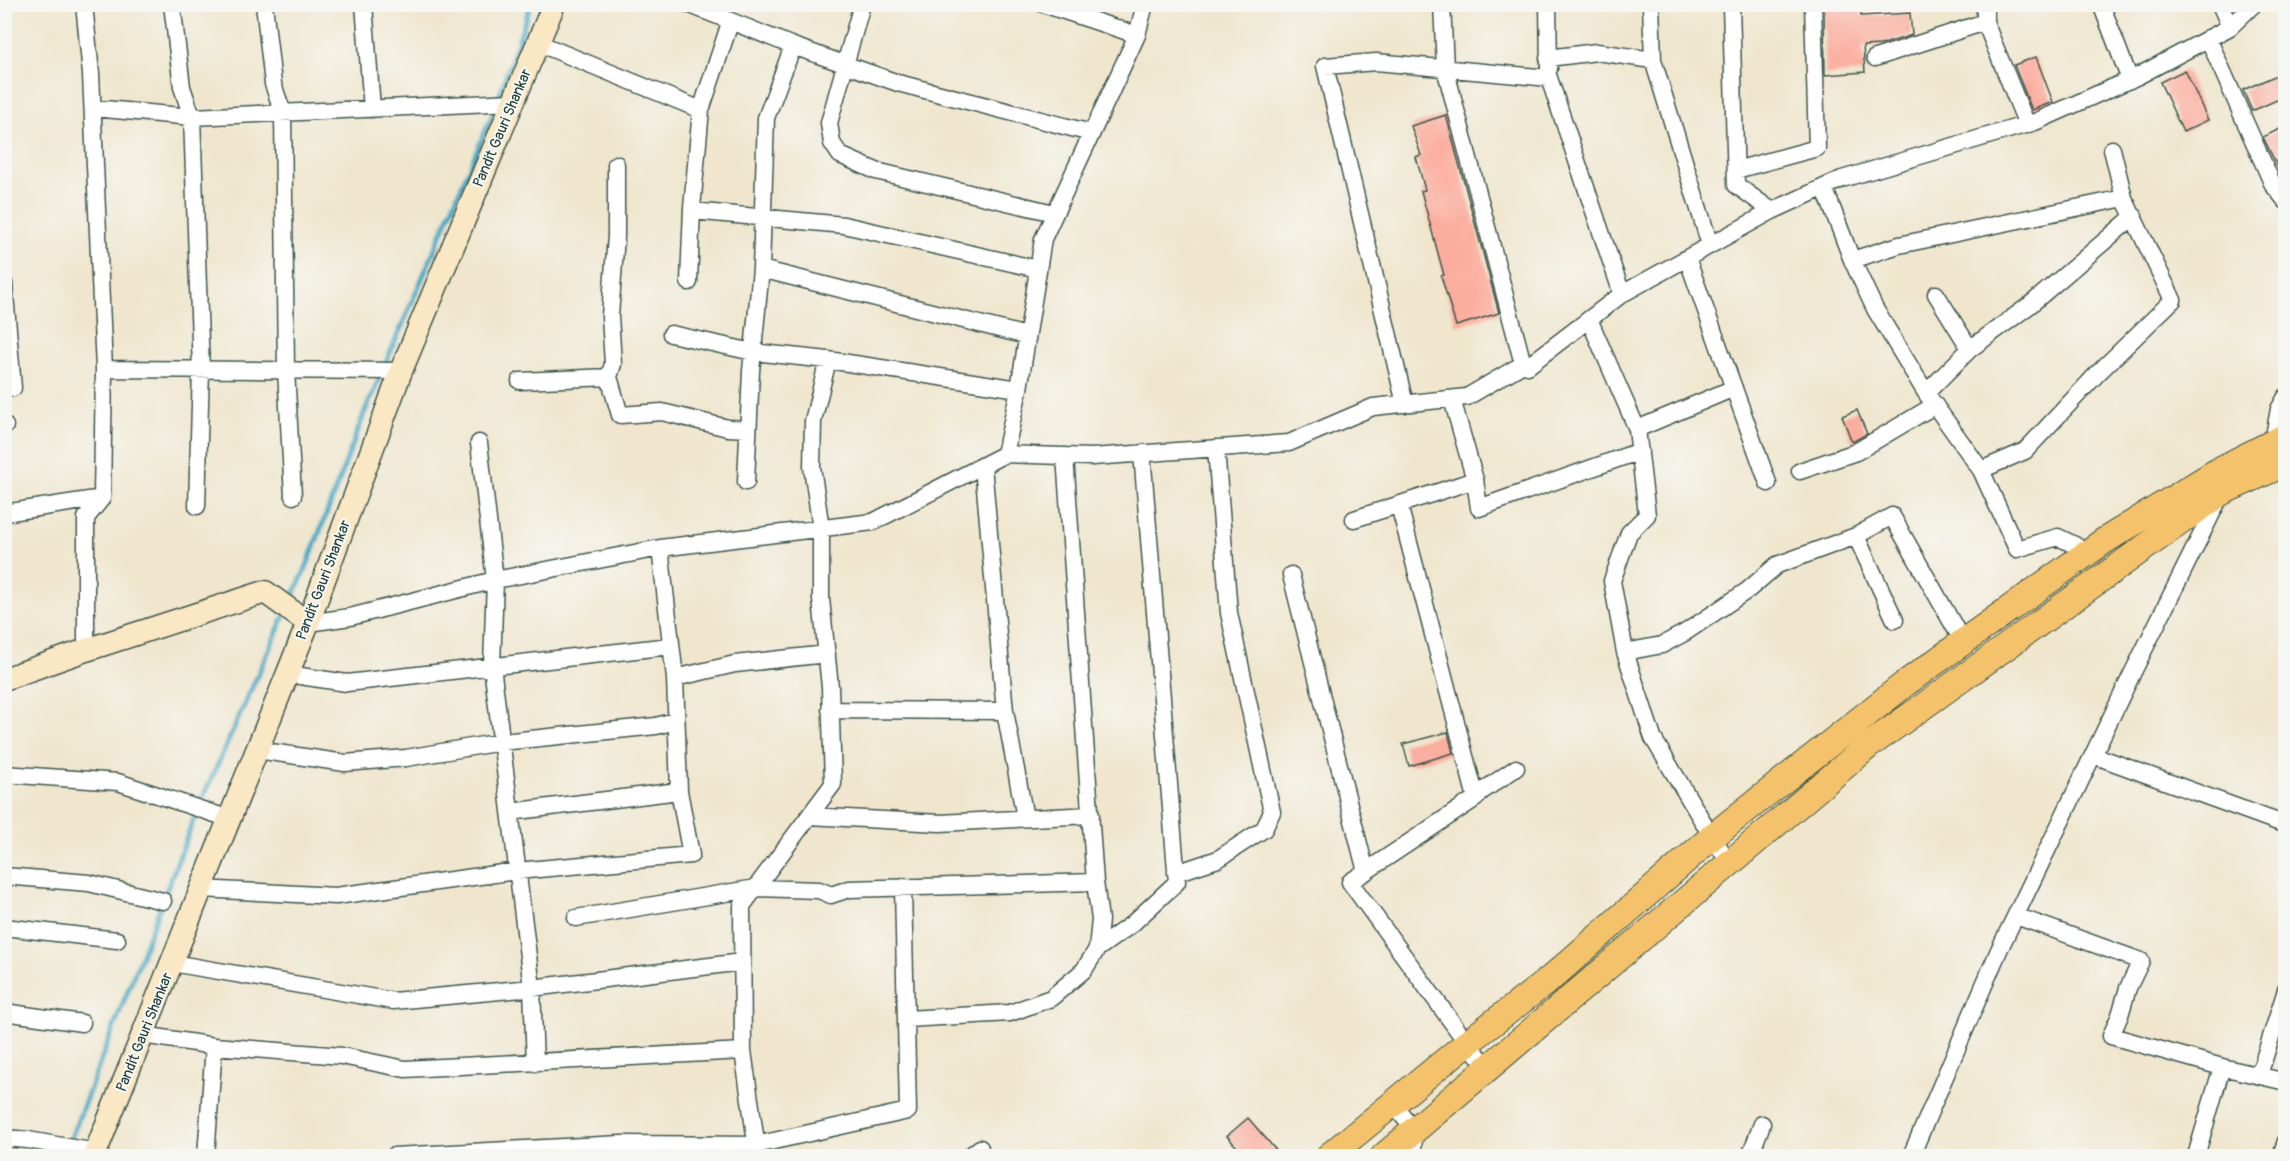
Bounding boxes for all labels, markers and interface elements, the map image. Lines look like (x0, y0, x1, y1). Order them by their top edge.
street label: Pandit Gauri Shankar (469, 66, 536, 190)
street label: Pandit Gauri Shankar (292, 517, 355, 643)
street label: Pandit Gauri Shankar (112, 969, 177, 1095)

